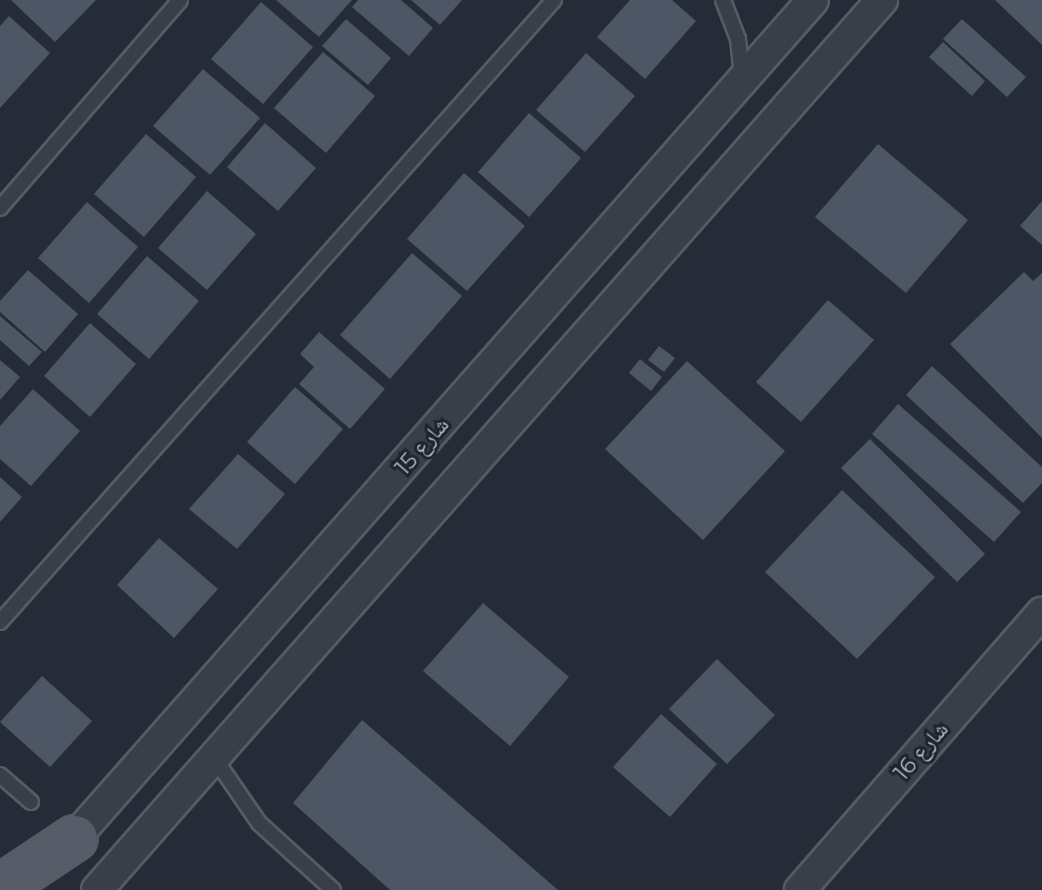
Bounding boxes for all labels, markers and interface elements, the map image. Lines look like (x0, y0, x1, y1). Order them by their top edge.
street label: شارع 15 (390, 412, 454, 480)
street label: شارع 16 (888, 716, 954, 786)

